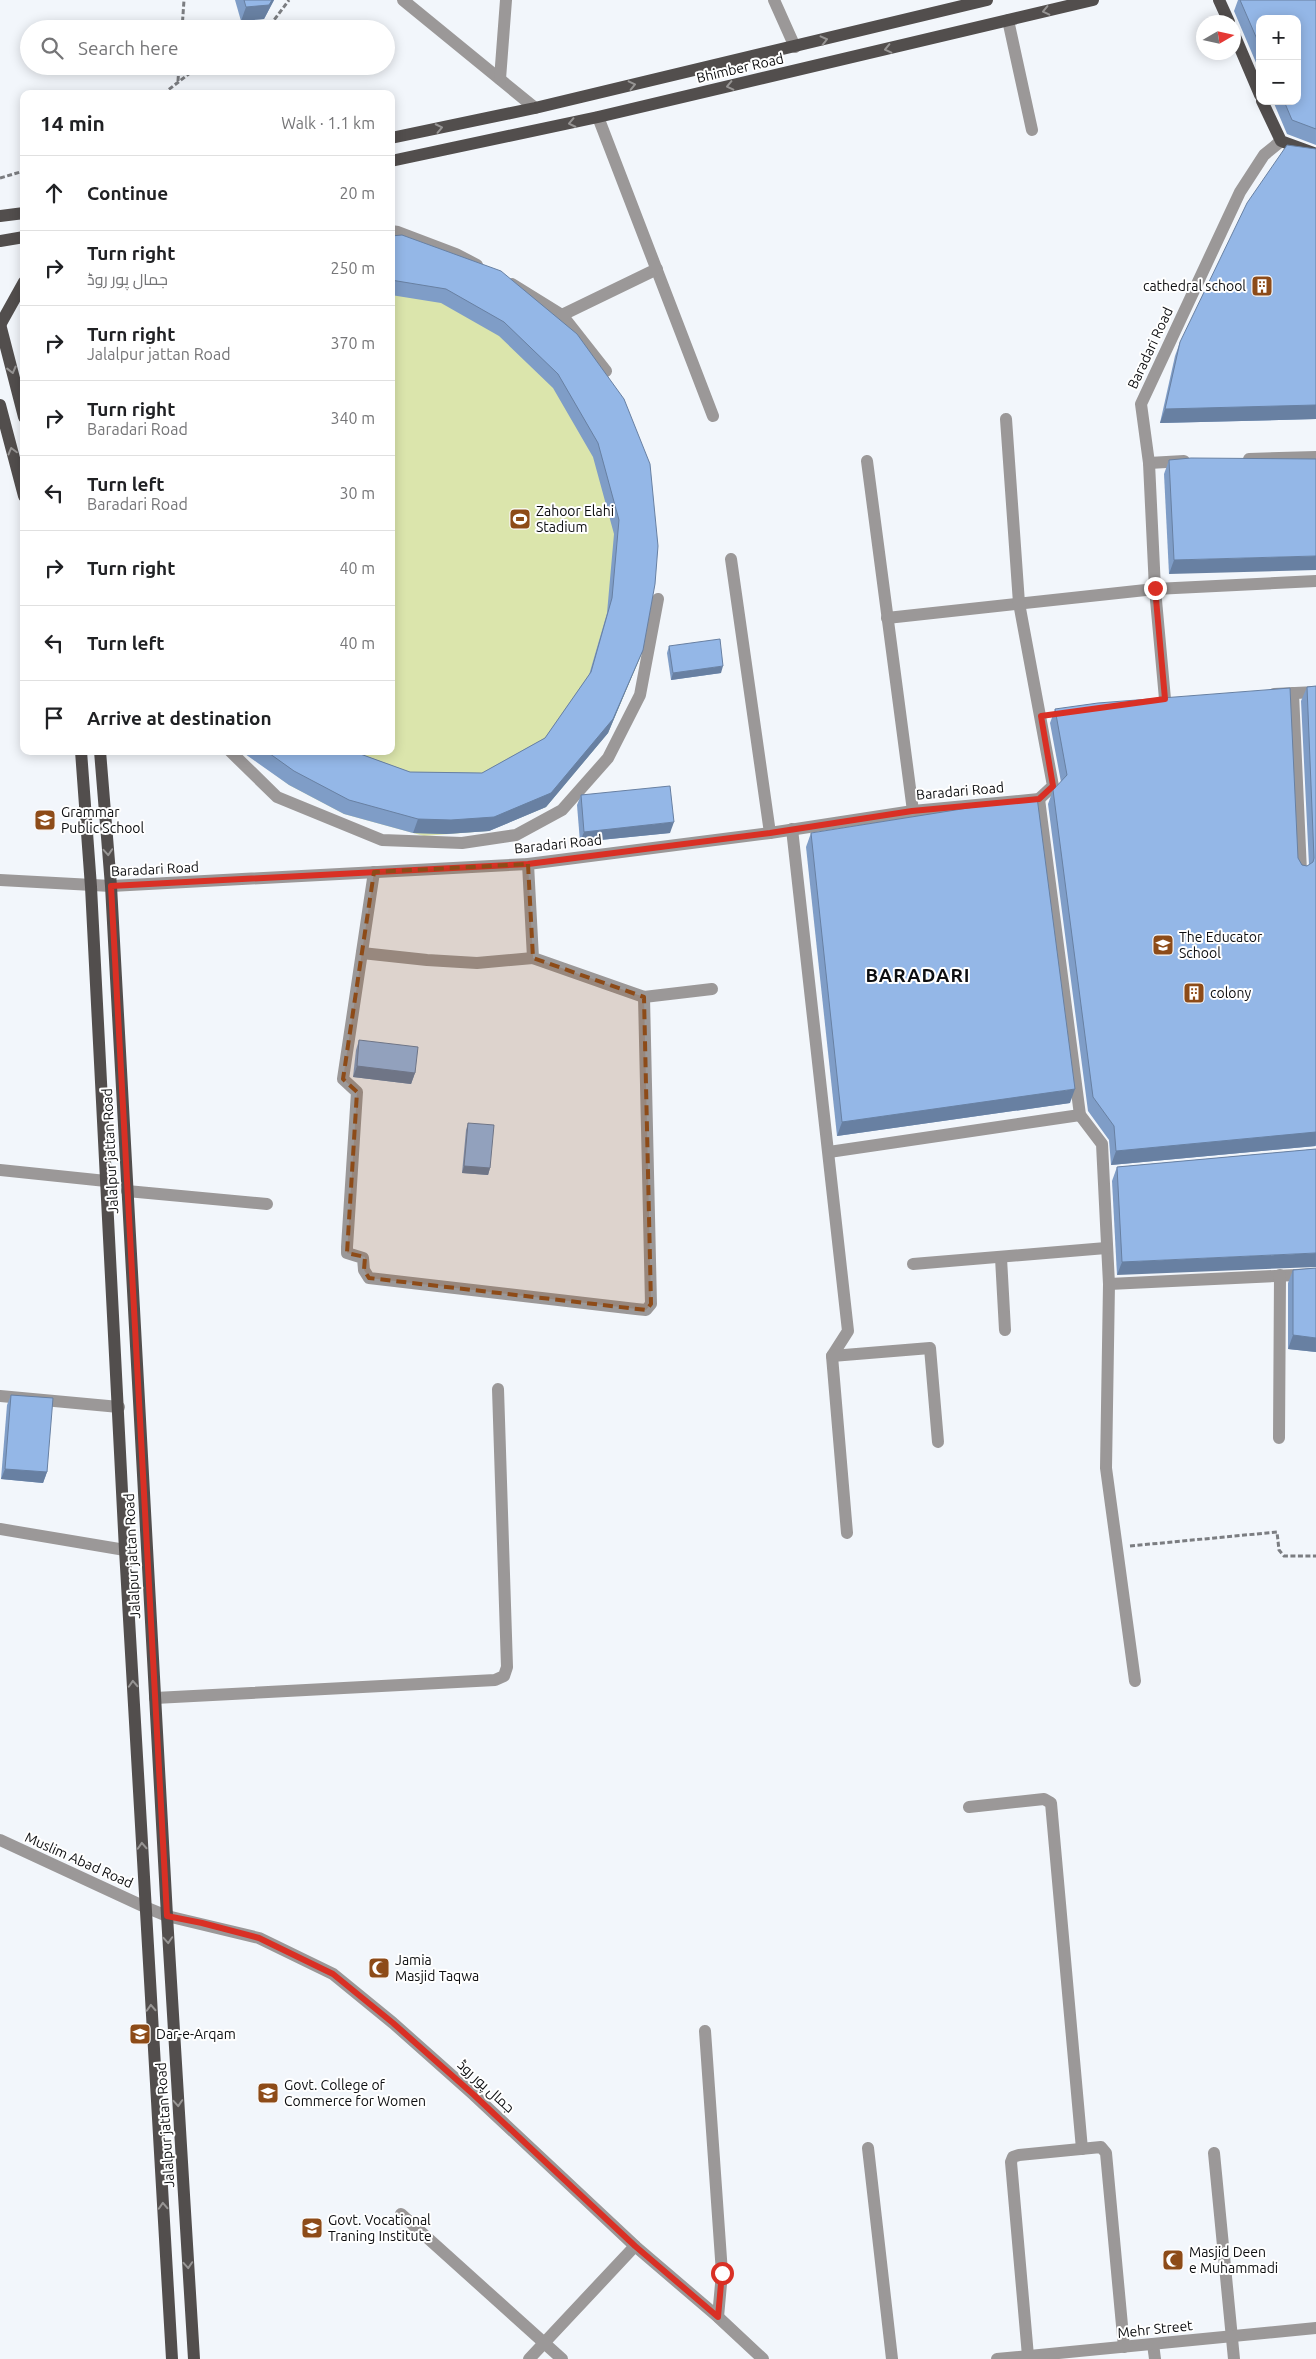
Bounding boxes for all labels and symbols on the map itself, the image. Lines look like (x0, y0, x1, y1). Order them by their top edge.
one-way arrow (1042, 5, 1051, 16)
north arrow (1196, 15, 1241, 60)
one-way arrow (819, 35, 828, 46)
one-way arrow (883, 43, 892, 54)
street label: Bhimber Road (695, 50, 785, 86)
one-way arrow (627, 80, 636, 91)
one-way arrow (725, 80, 734, 91)
one-way arrow (567, 117, 576, 128)
one-way arrow (435, 123, 443, 134)
building icon: cathedral school (1250, 274, 1274, 298)
place label: cathedral school (1143, 278, 1246, 294)
street label: Baradari Road (1124, 305, 1176, 391)
one-way arrow (6, 366, 17, 375)
one-way arrow (7, 446, 18, 455)
place label: Zahoor Elahi Stadium (536, 503, 614, 535)
sports icon: Zahoor Elahi Stadium (508, 507, 532, 531)
route end (1144, 577, 1167, 600)
street label: Baradari Road (915, 779, 1005, 803)
place label: Grammar Public School (61, 804, 145, 836)
school or university icon: Grammar Public School (33, 808, 57, 832)
street label: Baradari Road (513, 831, 603, 857)
one-way arrow (103, 848, 114, 856)
street label: Baradari Road (111, 859, 199, 879)
place label: The Educator School (1179, 929, 1263, 961)
school or university icon: The Educator School (1151, 933, 1175, 957)
district label: BARADARI (865, 964, 971, 986)
building icon: colony (1182, 981, 1206, 1005)
place label: colony (1210, 985, 1251, 1001)
street label: Jalalpur jattan Road (99, 1088, 121, 1214)
street label: Jalalpur jattan Road (121, 1493, 143, 1619)
one-way arrow (127, 1680, 138, 1688)
street label: Muslim Abad Road (22, 1829, 136, 1891)
one-way arrow (136, 1842, 147, 1850)
one-way arrow (163, 1937, 174, 1945)
place label: Jamia Masjid Taqwa (395, 1952, 479, 1984)
mosque icon: Jamia Masjid Taqwa (367, 1956, 391, 1980)
one-way arrow (146, 2004, 157, 2012)
school or university icon: Dar-e-Arqam (128, 2022, 152, 2046)
place label: Dar-e-Arqam (156, 2026, 236, 2042)
street label: جمال پور روڈ (453, 2056, 518, 2117)
street label: Jalalpur jattan Road (153, 2062, 177, 2188)
place label: Govt. College of Commerce for Women (284, 2077, 426, 2109)
school or university icon: Govt. College of Commerce for Women (256, 2081, 280, 2105)
one-way arrow (173, 2099, 184, 2107)
one-way arrow (157, 2201, 168, 2209)
place label: Govt. Vocational Traning Institute (328, 2212, 432, 2244)
school or university icon: Govt. Vocational Traning Institute (300, 2216, 324, 2240)
place label: Masjid Deen e Muhammadi (1189, 2244, 1278, 2276)
mosque icon: Masjid Deen e Muhammadi (1161, 2248, 1185, 2272)
one-way arrow (183, 2261, 194, 2269)
route start (711, 2262, 734, 2285)
street label: Mehr Street (1117, 2317, 1194, 2341)

